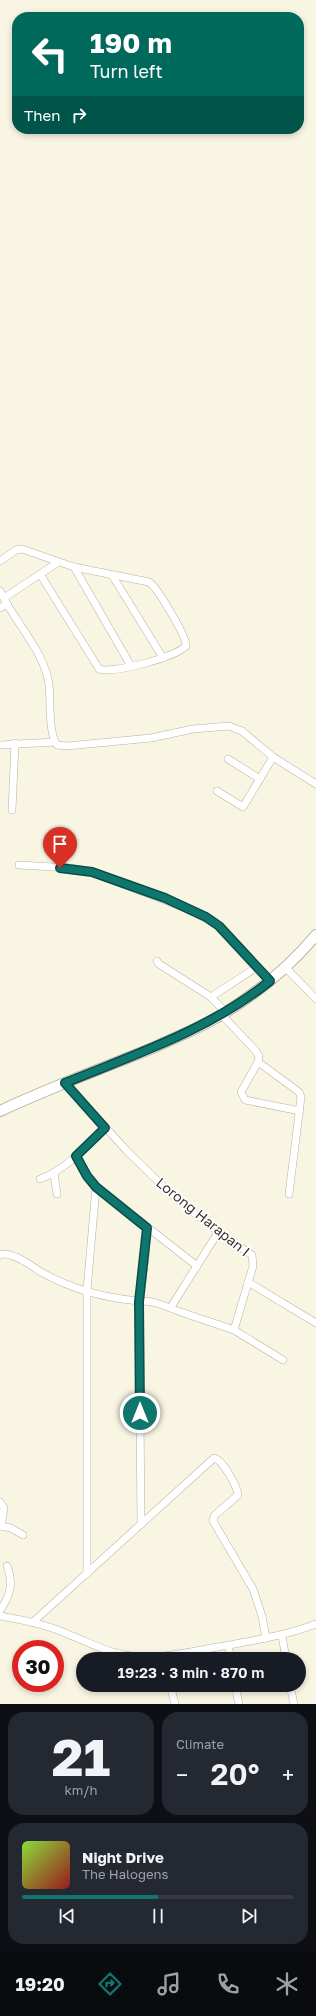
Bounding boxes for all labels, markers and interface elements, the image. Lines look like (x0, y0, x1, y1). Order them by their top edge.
text: 190 m (90, 26, 172, 59)
icon: left (24, 28, 76, 80)
text: Turn left (90, 60, 163, 82)
icon: right (68, 104, 90, 126)
text: Then (24, 106, 60, 124)
pin (43, 827, 77, 868)
icon: arrive (49, 833, 71, 855)
street label: Lorong Harapan I (153, 1174, 254, 1260)
position arrow (119, 1392, 161, 1434)
speed limit sign: 30 (12, 1640, 64, 1692)
text: 19:23 · 3 min · 870 m (118, 1663, 265, 1681)
text: 21 (52, 1725, 110, 1787)
text: Climate (176, 1736, 224, 1752)
text: 20° (211, 1756, 259, 1792)
text: − (176, 1761, 188, 1788)
text: + (282, 1761, 294, 1788)
text: km/h (64, 1782, 98, 1798)
text: Night Drive (82, 1848, 164, 1866)
text: The Halogens (82, 1866, 168, 1882)
icon: previous (56, 1905, 78, 1927)
icon: pause (147, 1905, 169, 1927)
icon: next (238, 1905, 260, 1927)
icon: directions (96, 1970, 124, 1998)
icon: music (155, 1970, 183, 1998)
icon: phone (214, 1970, 242, 1998)
icon: climate (273, 1970, 301, 1998)
text: 19:20 (15, 1973, 65, 1995)

